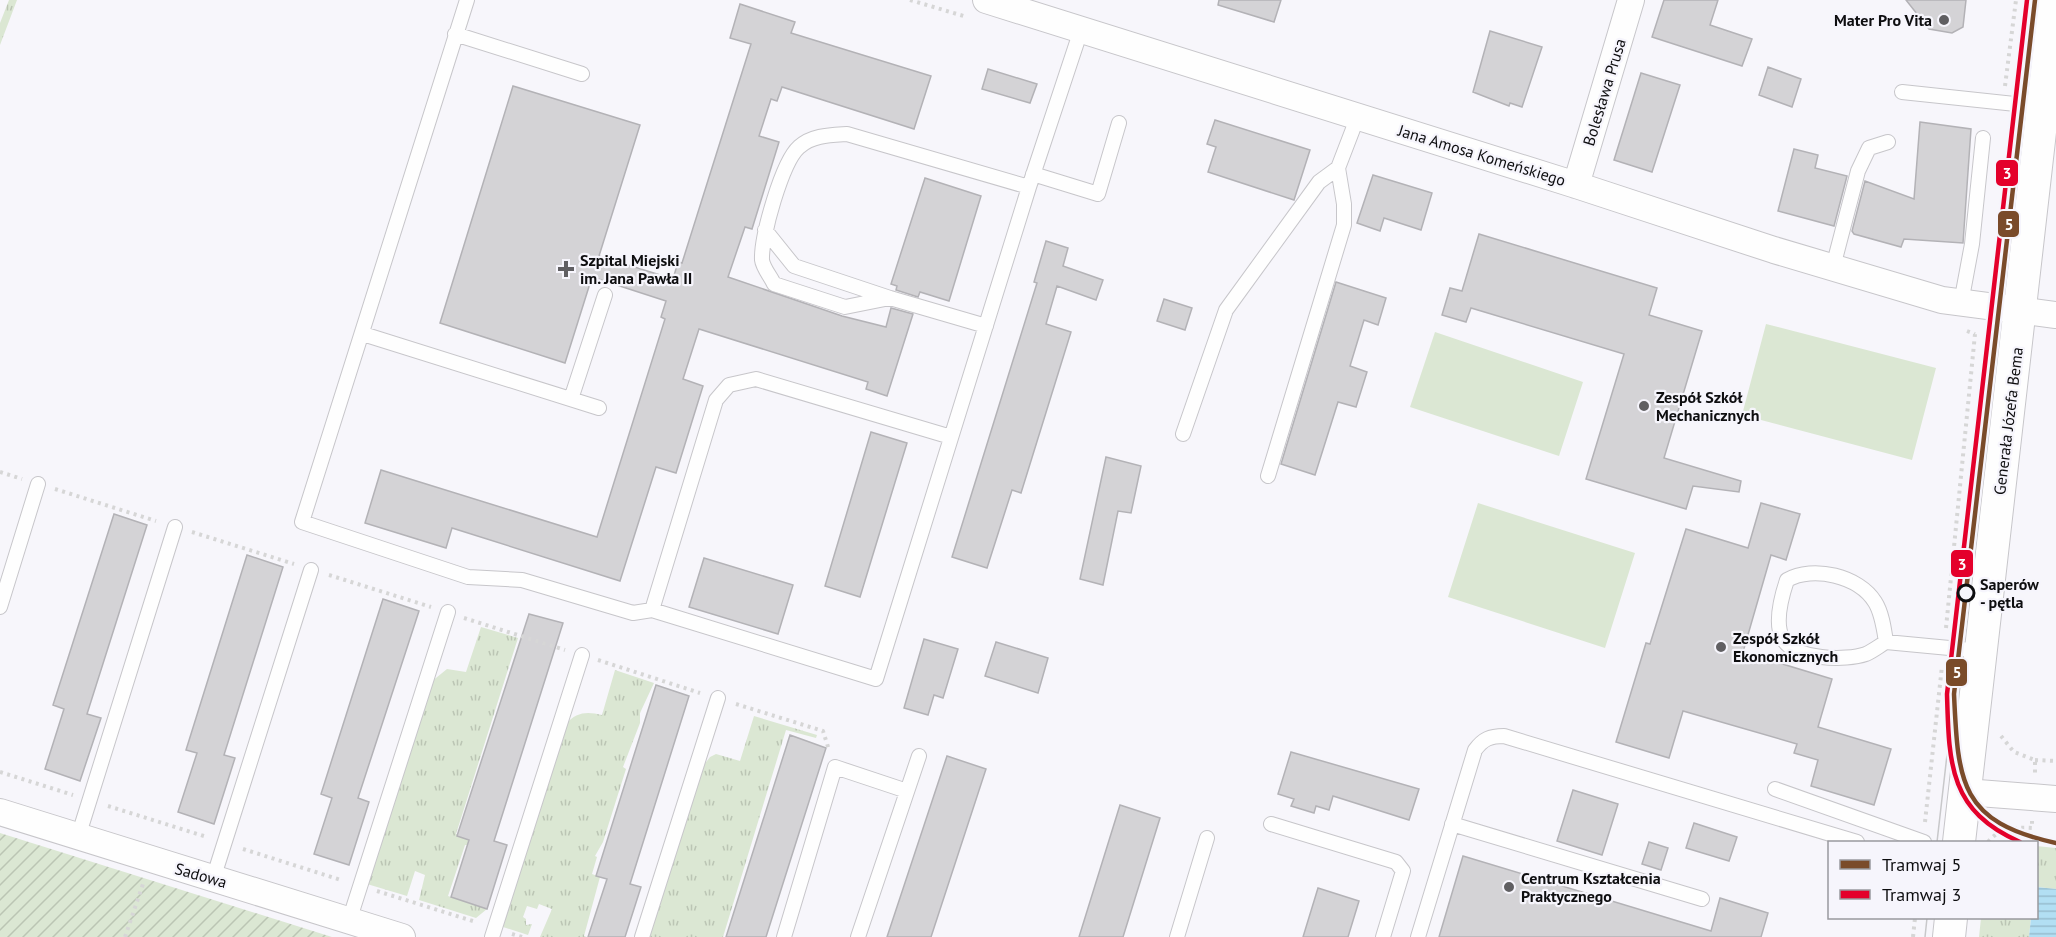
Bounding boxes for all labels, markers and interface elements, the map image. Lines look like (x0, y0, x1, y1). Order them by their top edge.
place label: Mater Pro Vita (1834, 10, 1932, 30)
marker: Mater Pro Vita (1937, 13, 1951, 27)
street label: Bolesława Prusa (1578, 36, 1630, 148)
street label: Jana Amosa Komeńskiego (1395, 120, 1568, 190)
line badge: 3 (1995, 159, 2019, 187)
text: 3 (2002, 163, 2012, 183)
line badge: 5 (1997, 210, 2020, 238)
text: 5 (2004, 214, 2014, 234)
place label: Szpital Miejski im. Jana Pawła II (580, 250, 692, 288)
marker: Szpital Miejski im. Jana Pawła II (557, 260, 575, 278)
street label: Generała Józefa Bema (1989, 346, 2027, 496)
place label: Zespół Szkół Mechanicznych (1656, 387, 1760, 425)
marker: Zespół Szkół Mechanicznych (1637, 399, 1651, 413)
line badge: 3 (1950, 549, 1974, 578)
text: 3 (1957, 554, 1967, 574)
place label: Saperów - pętla (1980, 574, 2039, 612)
marker: Saperów - pętla (1957, 584, 1975, 602)
place label: Zespół Szkół Ekonomicznych (1733, 628, 1838, 666)
marker: Zespół Szkół Ekonomicznych (1714, 640, 1728, 654)
line badge: 5 (1945, 658, 1968, 687)
text: 5 (1952, 662, 1962, 682)
legend (1828, 841, 2038, 919)
text: Tramwaj 5 (1882, 853, 1961, 876)
street label: Sadowa (173, 858, 229, 892)
place label: Centrum Kształcenia Praktycznego (1521, 868, 1661, 906)
marker: Centrum Kształcenia Praktycznego (1502, 880, 1516, 894)
text: Tramwaj 3 (1882, 883, 1961, 906)

